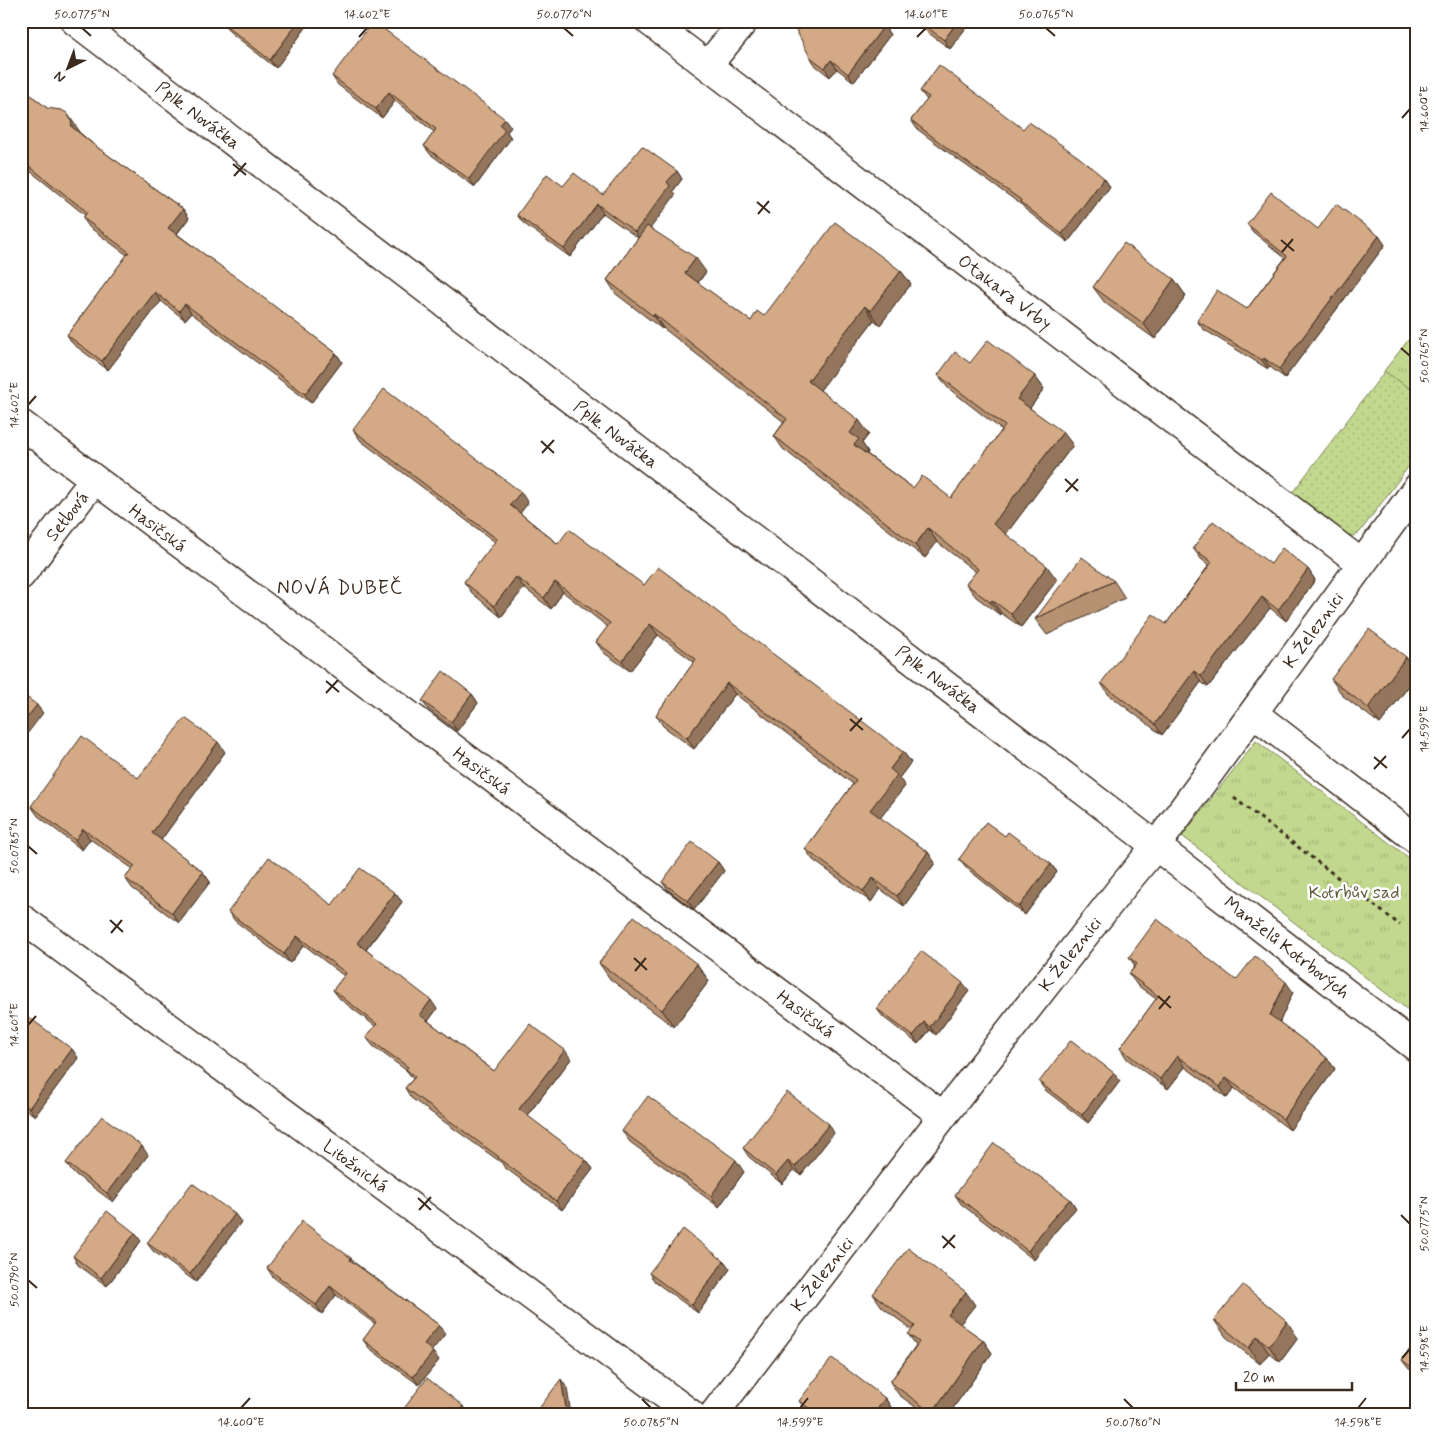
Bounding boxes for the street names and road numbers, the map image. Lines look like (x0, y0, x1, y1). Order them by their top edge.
street label: Pplk. Nováčka (150, 76, 245, 156)
street label: Otakara Vrby (952, 250, 1056, 336)
street label: Pplk. Nováčka (568, 395, 663, 475)
street label: Setbová (41, 487, 95, 547)
street label: Hasičská (123, 499, 191, 559)
street label: K Železnici (1278, 587, 1350, 674)
street label: Pplk. Nováčka (890, 640, 985, 720)
street label: Hasičská (447, 742, 515, 802)
street label: Manželů Kotrbových (1218, 891, 1354, 1005)
street label: K Železnici (1034, 912, 1108, 997)
street label: Hasičská (771, 985, 839, 1045)
street label: Litožnická (318, 1135, 393, 1199)
street label: K Železnici (786, 1232, 860, 1317)

